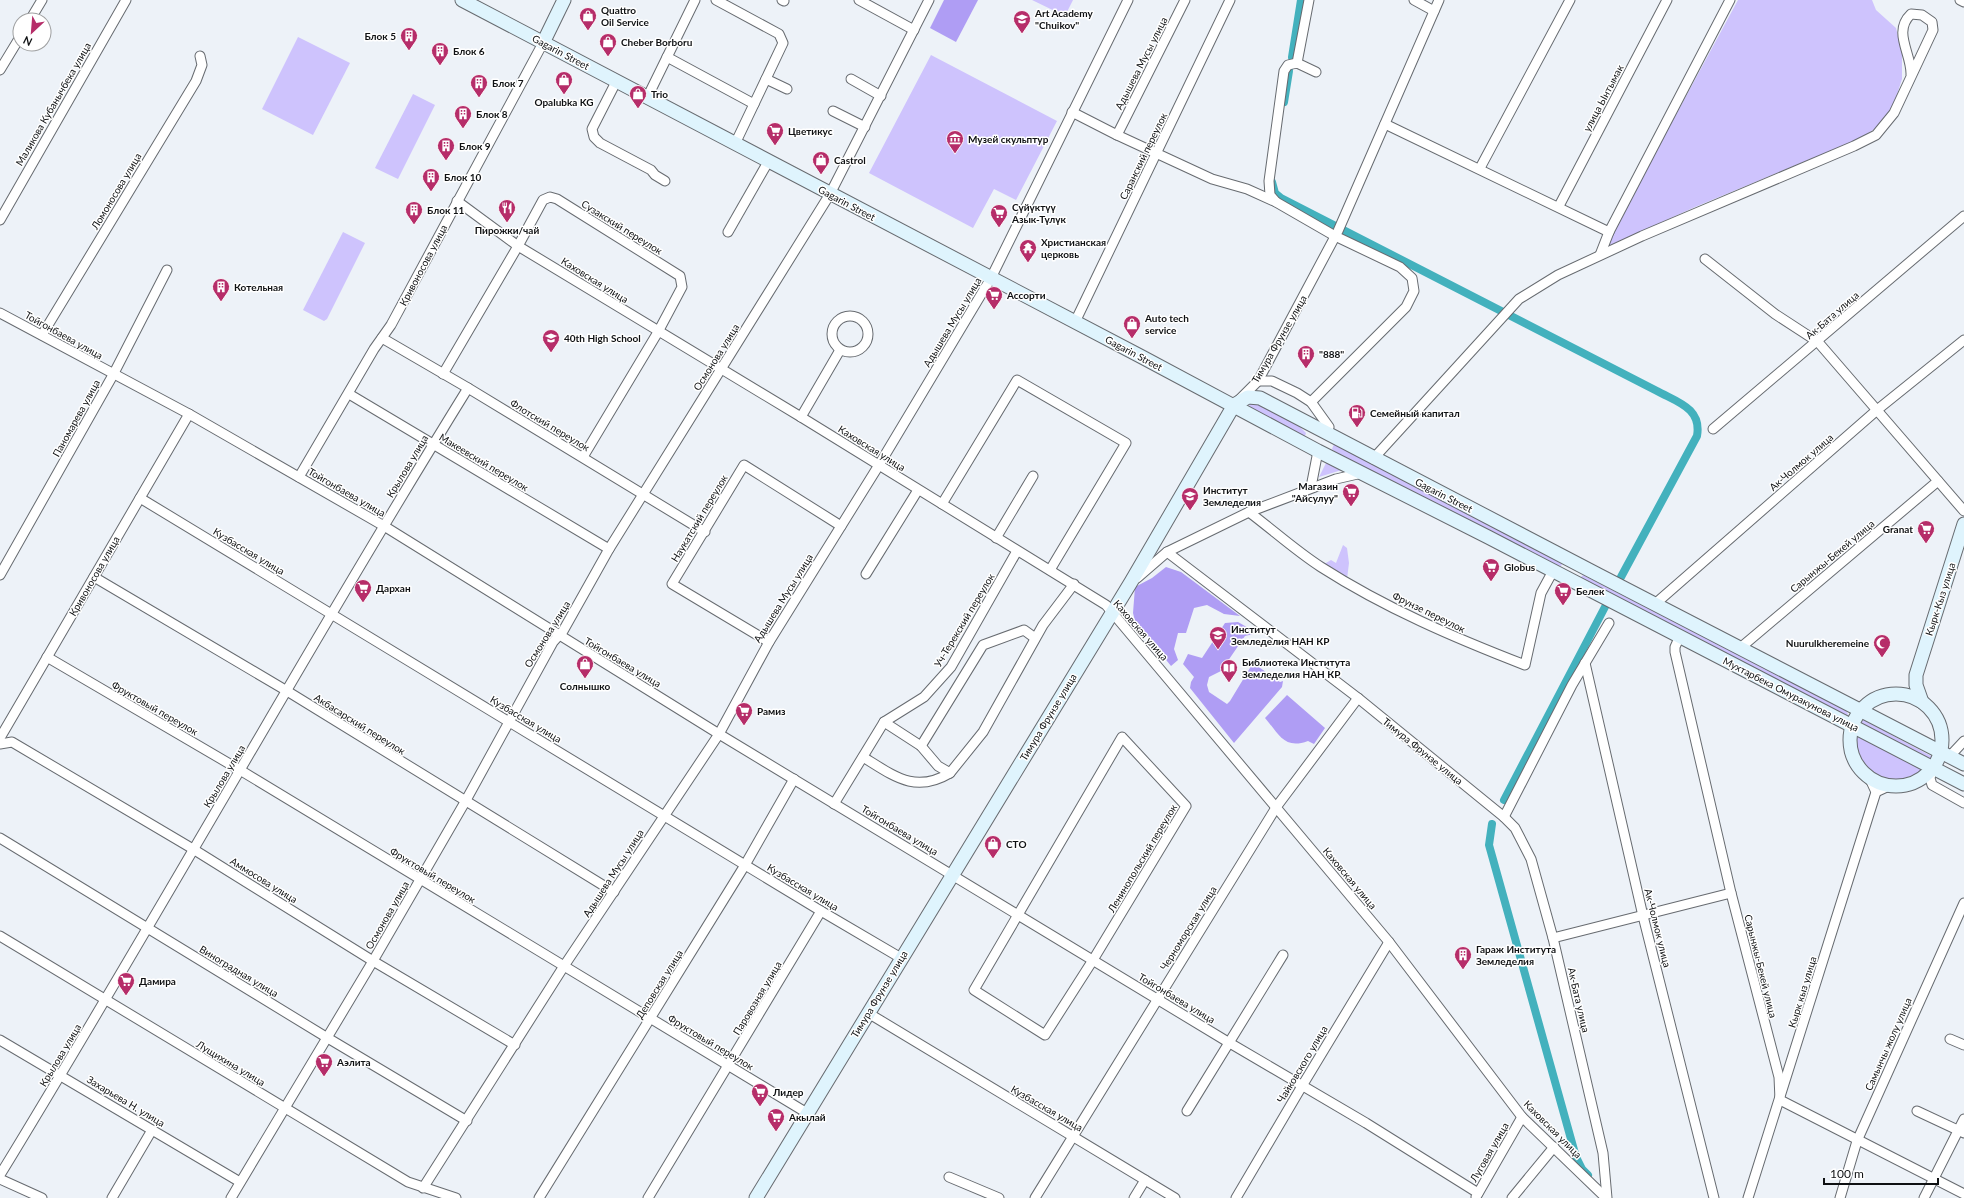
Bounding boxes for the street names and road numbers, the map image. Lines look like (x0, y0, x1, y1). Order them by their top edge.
street label: Адышева Мусы улица (1112, 15, 1170, 111)
street label: Gagarin Street (530, 32, 592, 72)
street label: Маликова Кубанычбека улица (13, 40, 93, 168)
street label: улица Ынтымак (1580, 62, 1626, 133)
street label: Саранский переулок (1117, 110, 1170, 201)
street label: Ломоносова улица (88, 151, 144, 232)
street label: Gagarin Street (816, 183, 878, 223)
street label: Сузакский переулок (579, 197, 665, 257)
street label: Кривоносова улица (397, 222, 449, 308)
street label: Каховская улица (559, 255, 631, 305)
street label: Адышева Мусы улица (921, 275, 983, 369)
street label: Ак-Бата улица (1803, 289, 1861, 341)
street label: Тимура Фрунзе улица (1249, 293, 1309, 385)
street label: Тойгонбаева улица (23, 309, 105, 361)
street label: Осмонова улица (691, 321, 741, 393)
street label: Gagarin Street (1103, 333, 1165, 373)
street label: Паномарева улица (50, 377, 102, 459)
street label: Флотский переулок (508, 397, 593, 454)
street label: Каховская улица (836, 423, 908, 473)
street label: Макеевский переулок (437, 431, 531, 494)
street label: Ак-Чолмок улица (1767, 431, 1835, 493)
street label: Крылова улица (384, 433, 430, 499)
street label: Тойгонбаева улица (306, 465, 388, 519)
street label: Наукатский переулок (668, 472, 730, 564)
street label: Gagarin Street (1413, 475, 1475, 515)
street label: Сарынжы-Бекей улица (1787, 517, 1877, 595)
street label: Кузбасская улица (211, 525, 287, 577)
street label: Кривоносова улица (66, 534, 122, 618)
street label: Адышева Мусы улица (751, 551, 815, 645)
street label: Кырк-Кыз улица (1922, 561, 1958, 637)
street label: Уч-Терекский переулок (931, 570, 997, 669)
street label: Фрунзе переулок (1391, 589, 1468, 635)
street label: Каховская улица (1111, 597, 1171, 663)
street label: Осмонова улица (522, 598, 572, 670)
street label: Тойгонбаева улица (583, 634, 663, 690)
street label: Мухтарбека Омуракунова улица (1721, 654, 1861, 734)
street label: Тимура Фрунзе улица (1017, 671, 1079, 763)
street label: Фруктовый переулок (110, 678, 201, 738)
street label: Акбасарский переулок (312, 691, 408, 757)
street label: Кузбасская улица (488, 693, 564, 745)
street label: Тимура Фрунзе улица (1381, 715, 1465, 787)
street label: Крылова улица (201, 743, 247, 809)
street label: Ленинопольский переулок (1104, 801, 1179, 915)
street label: Тойгонбаева улица (860, 802, 940, 858)
street label: Адышева Мусы улица (580, 827, 646, 919)
street label: Фруктовый переулок (388, 845, 479, 906)
street label: Каховская улица (1321, 845, 1379, 911)
street label: Аммосова улица (228, 855, 300, 905)
street label: Кузбасская улица (765, 861, 841, 913)
street label: Осмонова улица (363, 879, 411, 951)
street label: Черноморская улица (1157, 884, 1219, 972)
street label: Ак-Чолмок улица (1642, 887, 1674, 969)
street label: Сарынжы-Бекей улица (1742, 913, 1780, 1019)
street label: Виноградная улица (197, 943, 281, 999)
street label: Деповская улица (633, 947, 685, 1021)
street label: Тимура Фрунзе улица (848, 948, 910, 1040)
street label: Кырк кыз улица (1785, 955, 1819, 1029)
street label: Паровозная улица (730, 959, 784, 1037)
street label: Ак-Бата улица (1566, 966, 1592, 1034)
street label: Тойгонбаева улица (1137, 970, 1217, 1026)
street label: Самынчы жолу улица (1862, 996, 1914, 1092)
street label: Фруктовый переулок (666, 1012, 757, 1073)
street label: Крылова улица (37, 1022, 83, 1088)
street label: Чайковского улица (1274, 1023, 1330, 1105)
street label: Лущихина улица (194, 1037, 268, 1088)
street label: Захарьева Н. улица (85, 1073, 167, 1129)
street label: Кузбасская улица (1009, 1083, 1085, 1133)
street label: Каховская улица (1522, 1098, 1584, 1160)
street label: Луговая улица (1467, 1120, 1511, 1185)

